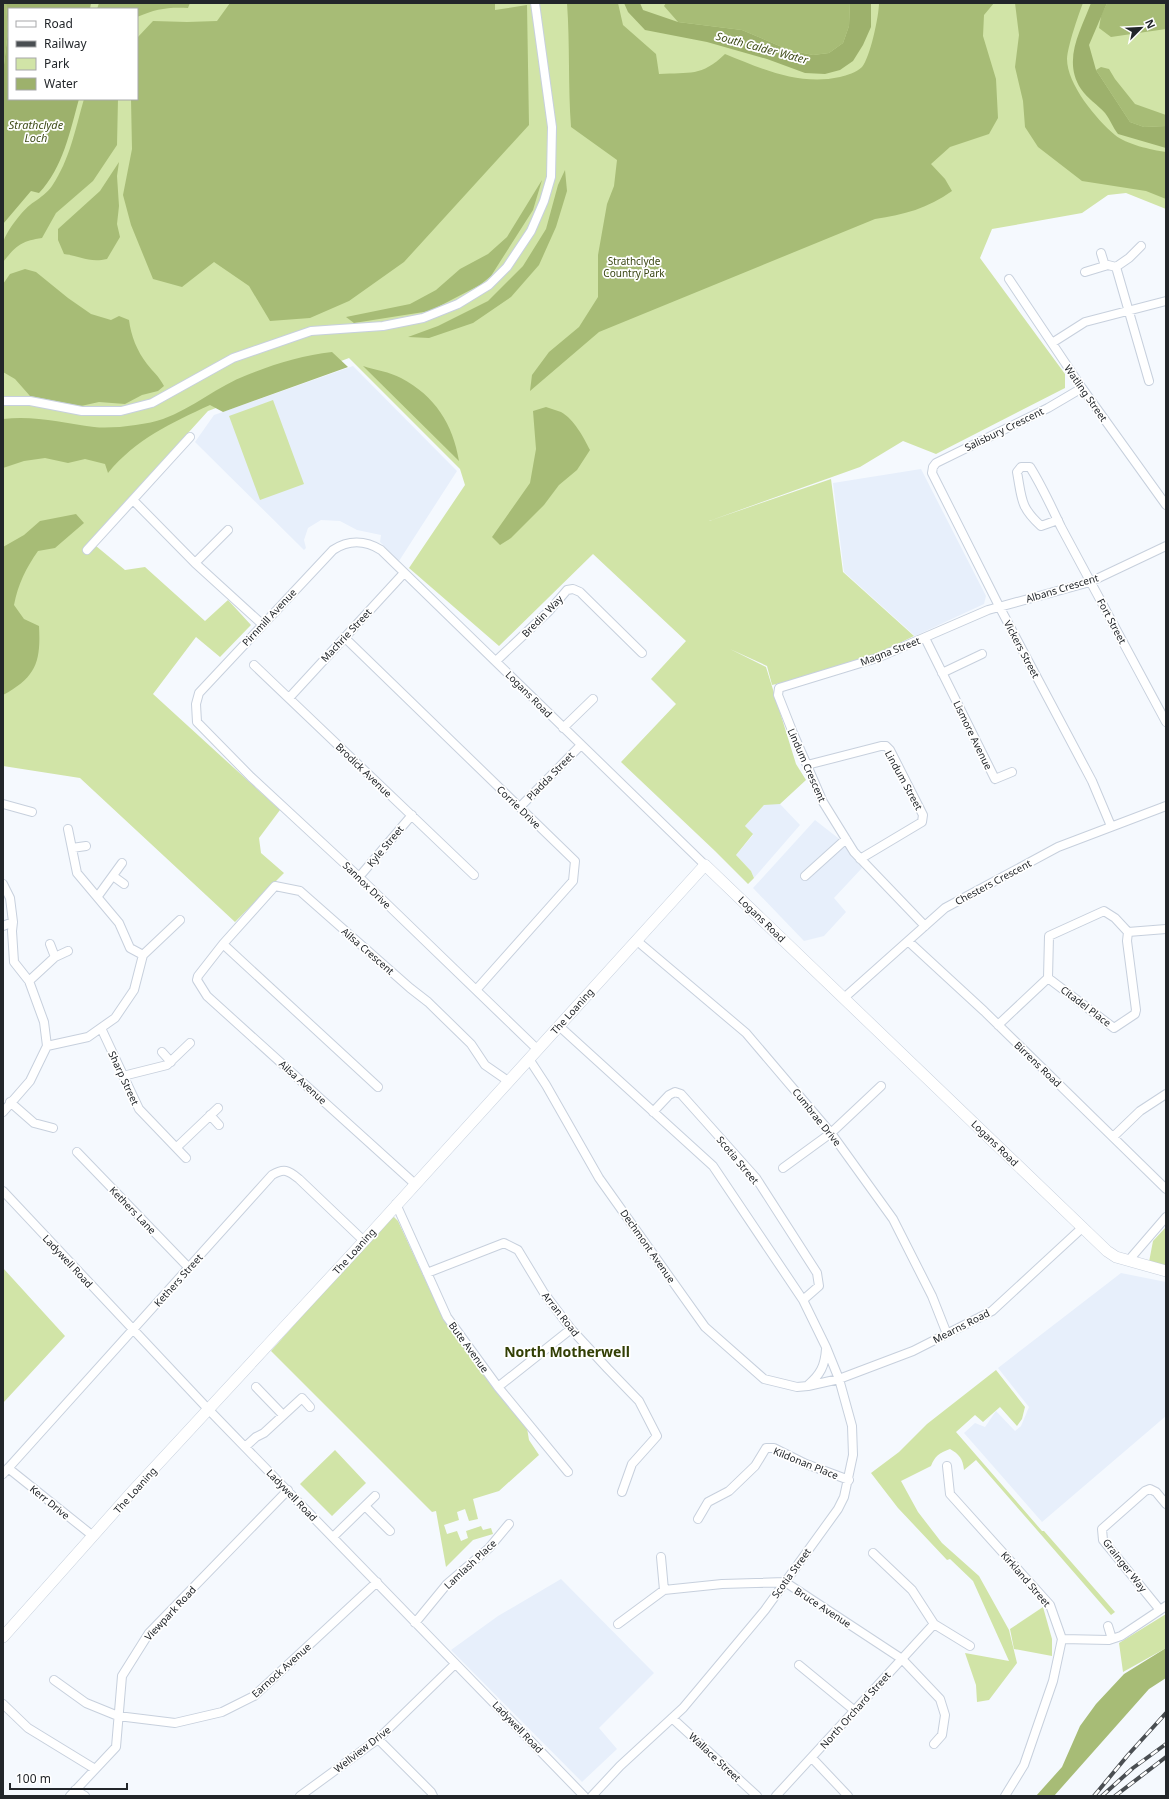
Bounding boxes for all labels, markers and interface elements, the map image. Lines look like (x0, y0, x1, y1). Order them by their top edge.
legend (8, 8, 138, 100)
north arrow (1121, 8, 1161, 48)
text: Road (44, 15, 73, 32)
text: N (1142, 17, 1159, 31)
water label: South Calder Water (714, 28, 810, 67)
text: Railway (44, 35, 88, 52)
text: Park (44, 55, 70, 72)
text: Water (44, 75, 78, 92)
water label: Strathclyde Loch (9, 117, 64, 145)
park label: Strathclyde Country Park (603, 254, 665, 280)
street label: Watling Street (1061, 362, 1111, 424)
street label: Salisbury Crescent (962, 404, 1046, 454)
street label: Albans Crescent (1024, 570, 1100, 606)
street label: Pirnmill Avenue (239, 585, 300, 649)
street label: Bredin Way (518, 591, 566, 640)
street label: Fort Street (1094, 596, 1130, 646)
street label: Machrie Street (318, 605, 375, 665)
street label: Vickers Street (1001, 618, 1043, 681)
street label: Magna Street (858, 633, 922, 669)
street label: Logans Road (503, 668, 555, 720)
street label: Lismore Avenue (950, 698, 996, 772)
street label: Lindum Crescent (784, 726, 830, 804)
street label: Brodick Avenue (333, 740, 395, 801)
street label: Pladda Street (523, 748, 577, 803)
street label: Lindum Street (882, 748, 926, 813)
street label: Corrie Drive (494, 782, 544, 832)
street label: Kyle Street (364, 822, 407, 870)
street label: Chesters Crescent (952, 856, 1034, 908)
street label: Sannox Drive (340, 858, 394, 912)
street label: Logans Road (735, 893, 789, 945)
street label: Ailsa Crescent (339, 924, 398, 978)
street label: Citadel Place (1058, 982, 1114, 1030)
street label: The Loaning (547, 985, 597, 1037)
street label: Birrens Road (1011, 1038, 1065, 1090)
street label: Sharp Street (105, 1049, 143, 1108)
street label: Ailsa Avenue (276, 1057, 330, 1107)
street label: Cumbrae Drive (789, 1085, 845, 1149)
street label: Logans Road (968, 1117, 1022, 1169)
street label: Scotia Street (714, 1133, 762, 1187)
street label: Kethers Lane (107, 1183, 160, 1237)
street label: Dechmont Avenue (617, 1206, 679, 1286)
street label: The Loaning (329, 1225, 379, 1277)
street label: Ladywell Road (40, 1232, 96, 1290)
street label: Kethers Street (150, 1250, 206, 1309)
street label: Arran Road (539, 1289, 583, 1339)
street label: Mearns Road (930, 1306, 992, 1346)
street label: Bute Avenue (446, 1319, 492, 1376)
district label: North Motherwell (504, 1342, 630, 1361)
street label: Kildonan Place (771, 1444, 841, 1483)
street label: The Loaning (110, 1464, 160, 1516)
street label: Ladywell Road (264, 1466, 320, 1524)
street label: Kerr Drive (27, 1482, 73, 1523)
street label: Lamlash Place (441, 1536, 499, 1592)
street label: Grainger Way (1100, 1536, 1151, 1595)
street label: Scotia Street (768, 1545, 814, 1601)
street label: Kirkland Street (998, 1548, 1054, 1610)
street label: Viewpark Road (141, 1583, 199, 1643)
street label: Bruce Avenue (792, 1583, 854, 1631)
street label: Earnock Avenue (248, 1639, 314, 1700)
street label: North Orchard Street (817, 1668, 894, 1752)
street label: Ladywell Road (490, 1698, 546, 1756)
street label: Wellview Drive (331, 1722, 393, 1776)
street label: Wallace Street (686, 1729, 744, 1785)
scale bar (10, 1765, 127, 1791)
text: 100 m (16, 1770, 51, 1787)

